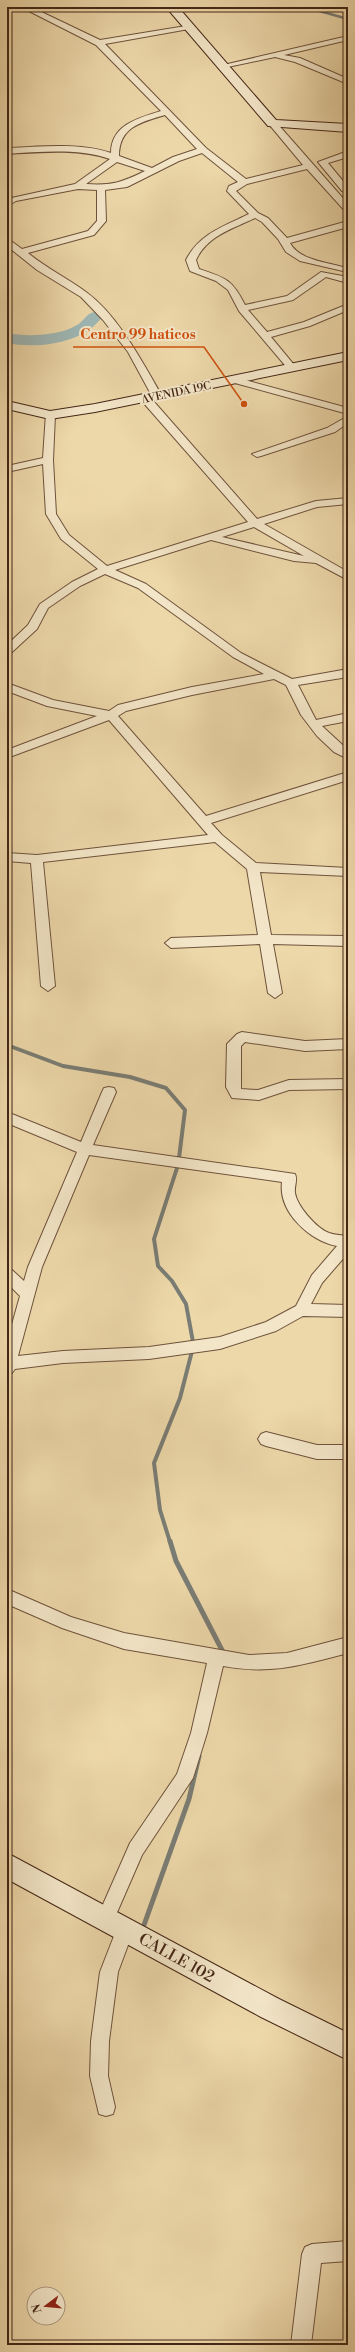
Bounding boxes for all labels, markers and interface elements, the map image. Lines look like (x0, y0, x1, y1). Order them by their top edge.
callout: Centro 99 haticos (73, 321, 204, 347)
text: Centro 99 haticos (80, 326, 196, 344)
street label: AVENIDA 19C (139, 379, 212, 407)
street label: CALLE 102 (135, 1929, 218, 1987)
north arrow (26, 2286, 66, 2326)
text: N (29, 2302, 45, 2315)

